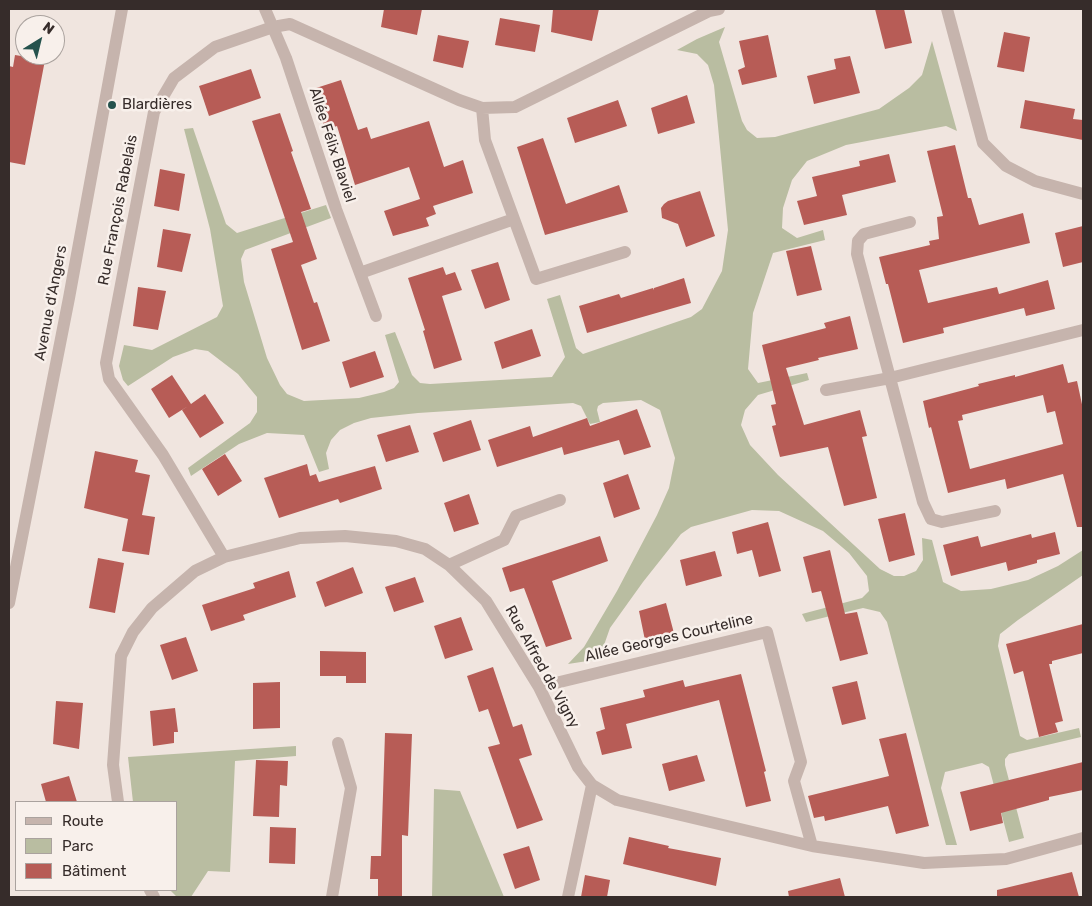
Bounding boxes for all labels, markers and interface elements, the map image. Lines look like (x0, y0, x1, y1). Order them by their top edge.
north arrow (15, 15, 65, 65)
text: N (39, 18, 58, 38)
street label: Allée Félix Blaviel (305, 85, 359, 205)
place label: Blardières (122, 96, 192, 114)
marker: Blardières (106, 99, 118, 111)
street label: Rue François Rabelais (95, 133, 141, 287)
street label: Avenue d'Angers (31, 244, 71, 362)
street label: Rue Alfred de Vigny (501, 603, 583, 731)
street label: Allée Georges Courteline (583, 610, 755, 666)
legend (15, 801, 178, 891)
text: Route (62, 812, 104, 830)
text: Parc (62, 837, 94, 855)
text: Bâtiment (62, 862, 126, 880)

